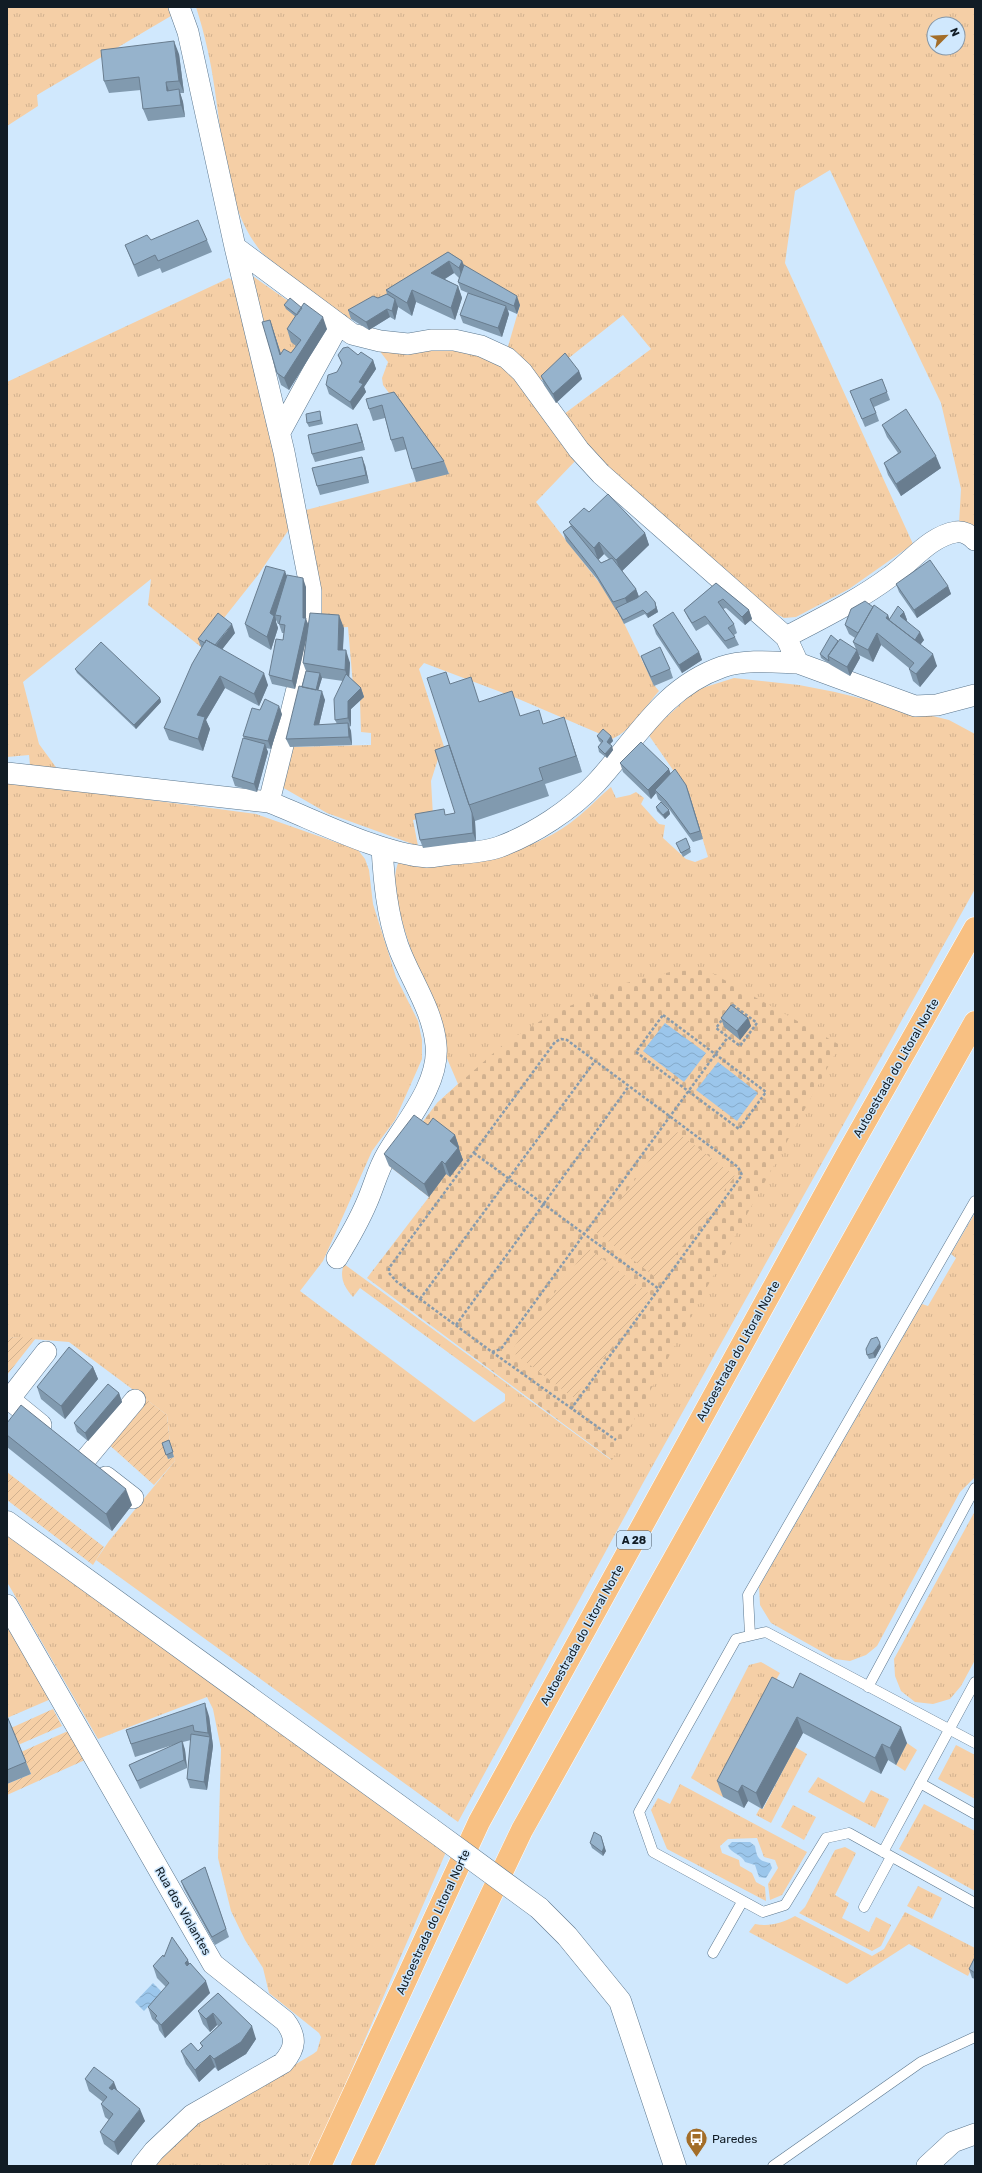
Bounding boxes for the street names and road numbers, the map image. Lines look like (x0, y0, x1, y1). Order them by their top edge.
street label: Autoestrada do Litoral Norte (850, 996, 942, 1140)
street label: Autoestrada do Litoral Norte (693, 1278, 783, 1424)
road number: A 28 (617, 1531, 651, 1549)
street label: Autoestrada do Litoral Norte (537, 1562, 627, 1708)
street label: Autoestrada do Litoral Norte (393, 1847, 473, 1997)
street label: Rua dos Violantes (152, 1865, 214, 1957)

